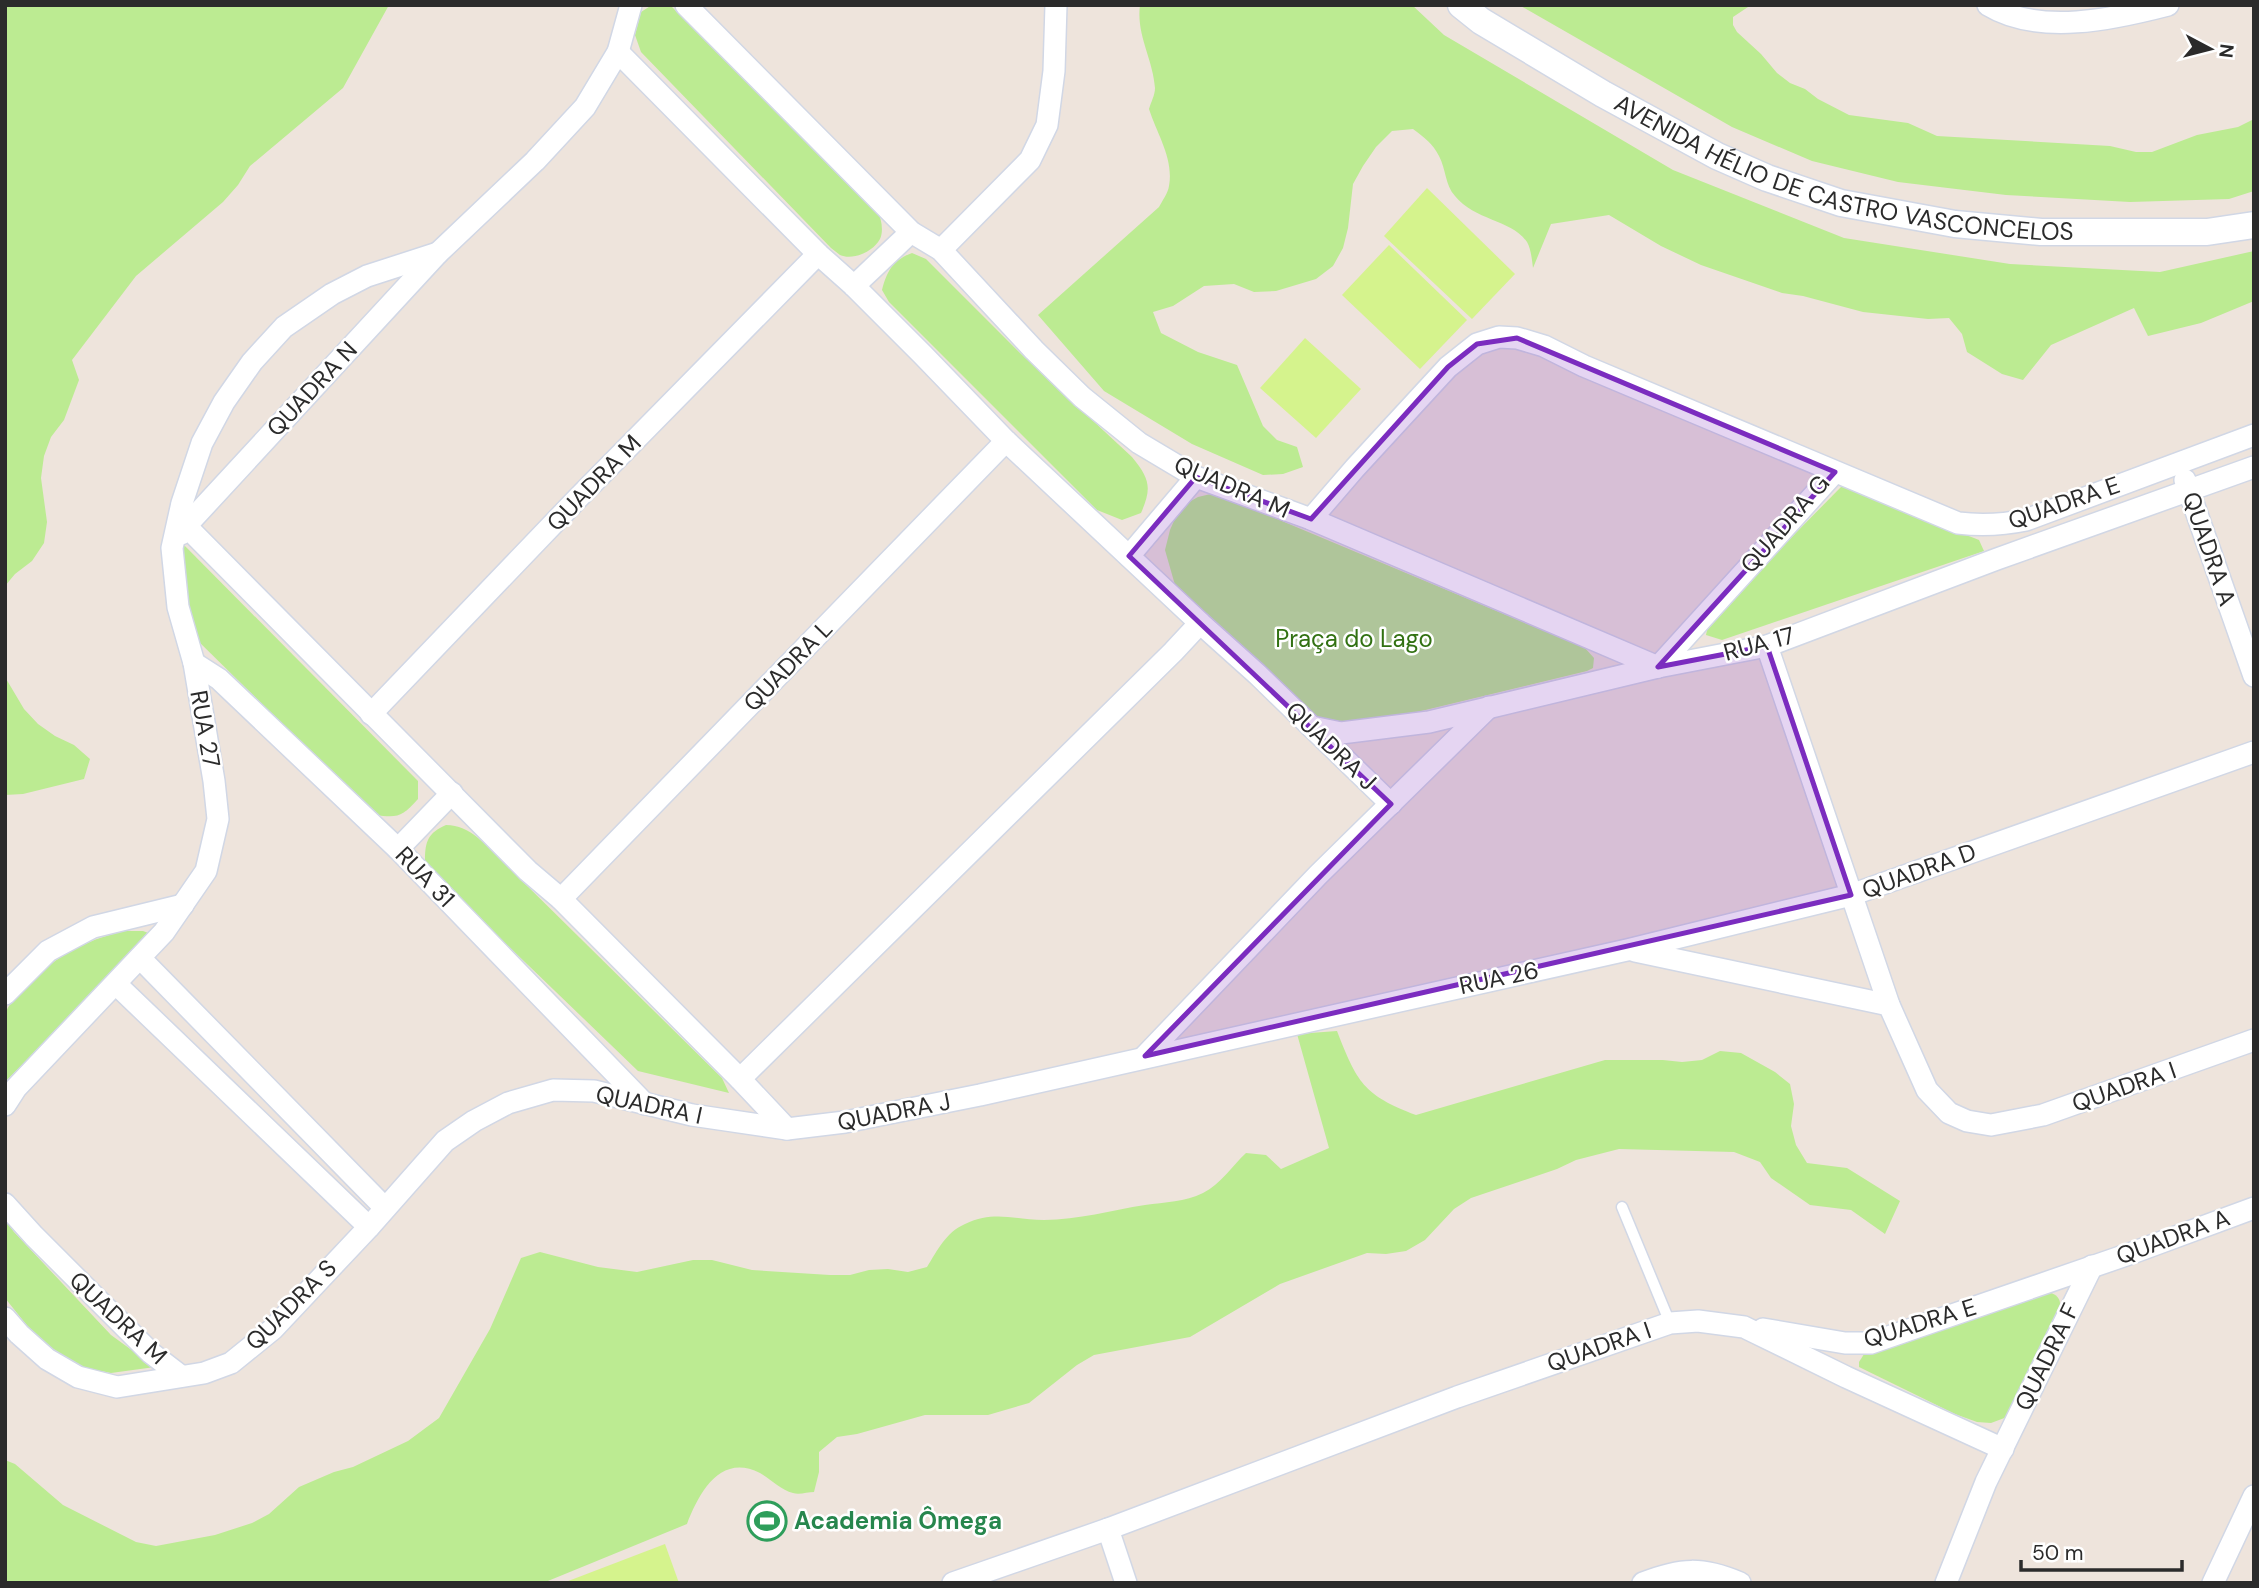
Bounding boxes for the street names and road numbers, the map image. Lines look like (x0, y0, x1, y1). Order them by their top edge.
street label: AVENIDA HÉLIO DE CASTRO VASCONCELOS (1609, 87, 2073, 247)
street label: QUADRA N (260, 335, 364, 443)
street label: QUADRA M (540, 428, 647, 538)
street label: QUADRA M (1170, 448, 1295, 525)
street label: QUADRA G (1733, 468, 1836, 579)
street label: QUADRA E (2004, 469, 2124, 536)
street label: QUADRA A (2176, 488, 2243, 610)
street label: QUADRA L (736, 613, 839, 718)
street label: RUA 17 (1720, 619, 1798, 668)
street label: RUA 27 (183, 688, 228, 770)
street label: QUADRA J (1279, 695, 1383, 797)
street label: QUADRA D (1858, 836, 1980, 905)
street label: RUA 31 (389, 840, 462, 914)
street label: RUA 26 (1456, 954, 1541, 1001)
street label: QUADRA I (2068, 1054, 2180, 1119)
street label: QUADRA I (593, 1078, 705, 1131)
street label: QUADRA J (835, 1085, 953, 1138)
street label: QUADRA A (2112, 1202, 2234, 1271)
street label: QUADRA S (238, 1252, 343, 1357)
street label: QUADRA M (63, 1264, 174, 1371)
street label: QUADRA E (1860, 1291, 1980, 1354)
street label: QUADRA F (2007, 1298, 2086, 1415)
street label: QUADRA I (1543, 1314, 1655, 1379)

